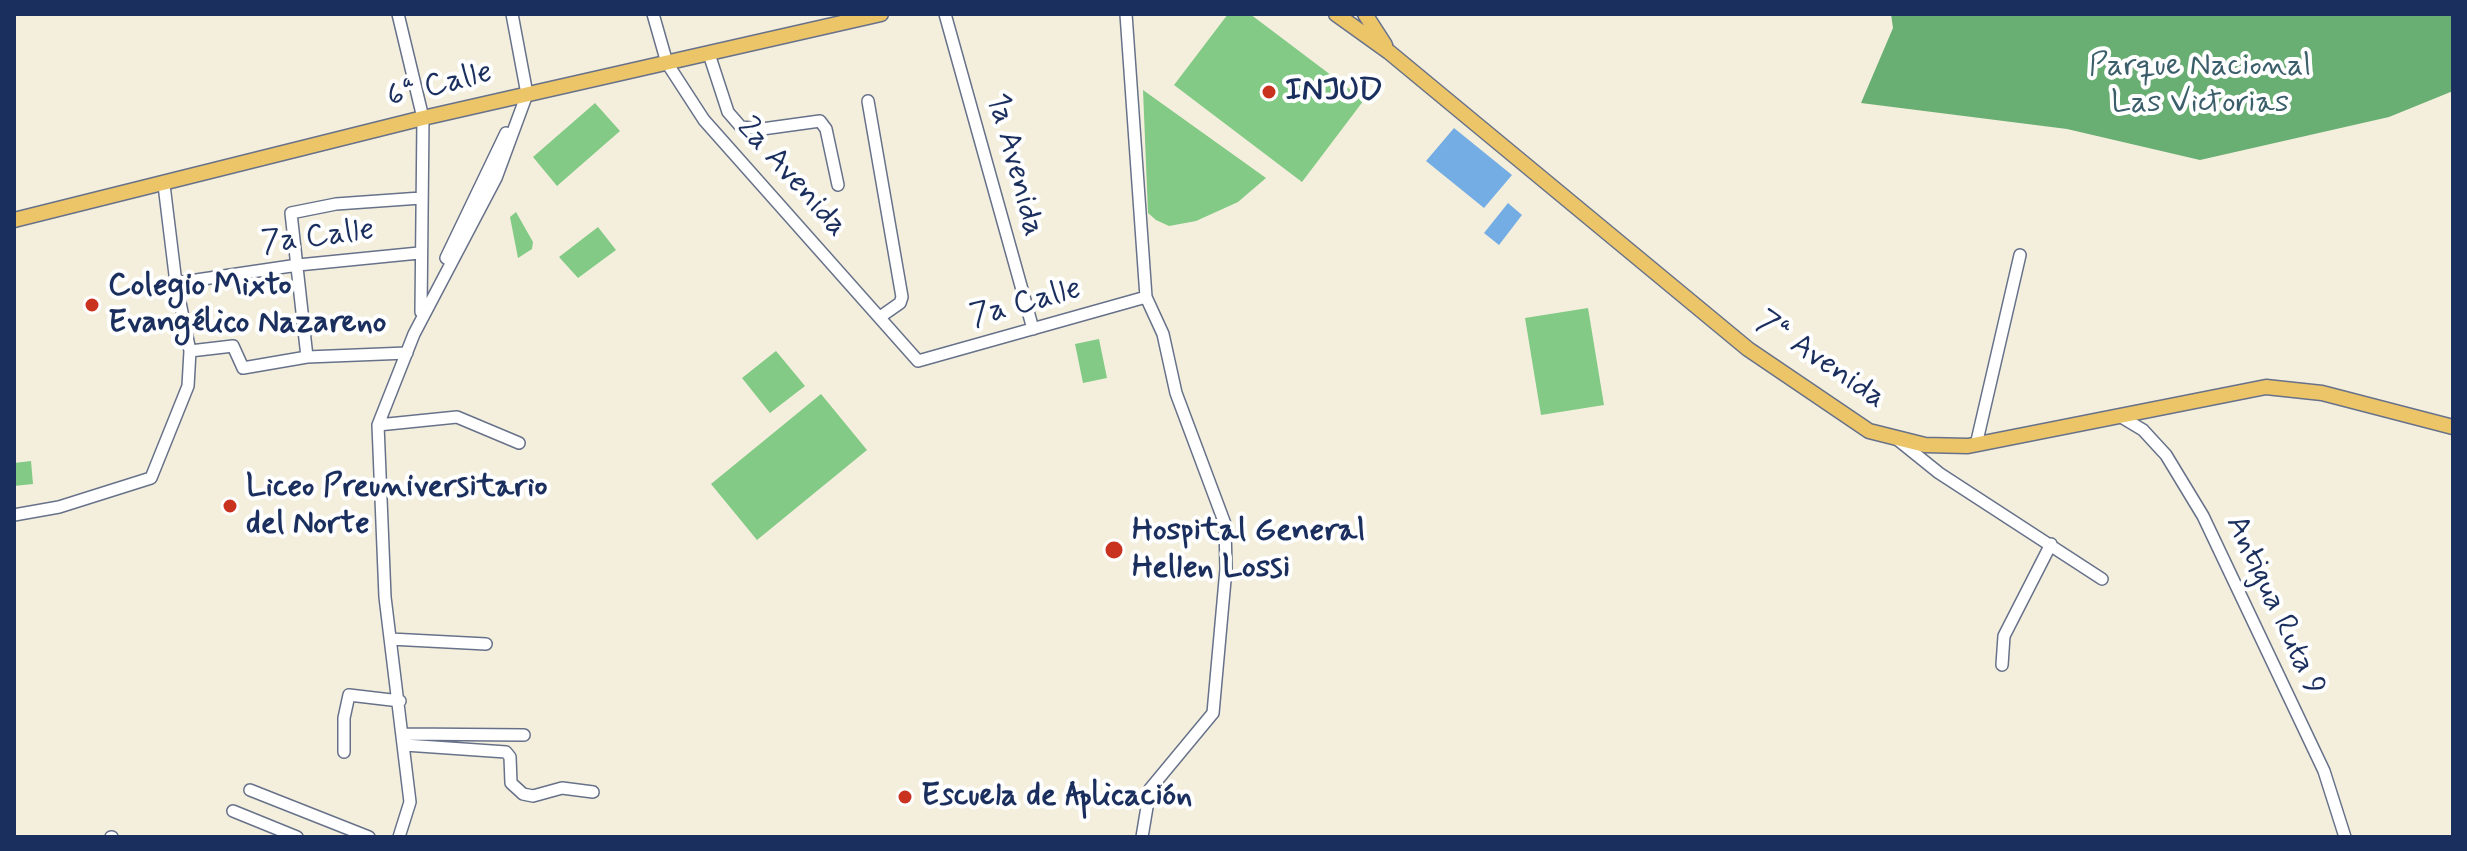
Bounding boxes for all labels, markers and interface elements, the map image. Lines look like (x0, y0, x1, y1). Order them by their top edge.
park label: Parque Nacional Las Victorias (2089, 48, 2311, 123)
street label: 6ª Calle (383, 54, 497, 118)
place label: INJUD (1285, 73, 1383, 111)
marker: INJUD (1260, 83, 1278, 101)
street label: 1a Avenida (976, 89, 1052, 241)
street label: 2a Avenida (727, 110, 855, 246)
street label: 7a Calle (259, 212, 377, 264)
place label: Colegio Mixto Evangélico Nazareno (108, 268, 386, 343)
street label: 7a Calle (966, 271, 1086, 337)
marker: Colegio Mixto Evangélico Nazareno (83, 296, 101, 314)
street label: 7ª Avenida (1748, 304, 1892, 418)
place label: Liceo Preuniversitario del Norte (246, 469, 548, 544)
marker: Liceo Preuniversitario del Norte (221, 497, 239, 515)
street label: Antigua Ruta 9 (2216, 510, 2332, 702)
place label: Hospital General Hellen Lossi (1132, 513, 1365, 588)
marker: Hospital General Hellen Lossi (1103, 539, 1125, 561)
place label: Escuela de Aplicación (921, 778, 1192, 816)
marker: Escuela de Aplicación (896, 788, 914, 806)

